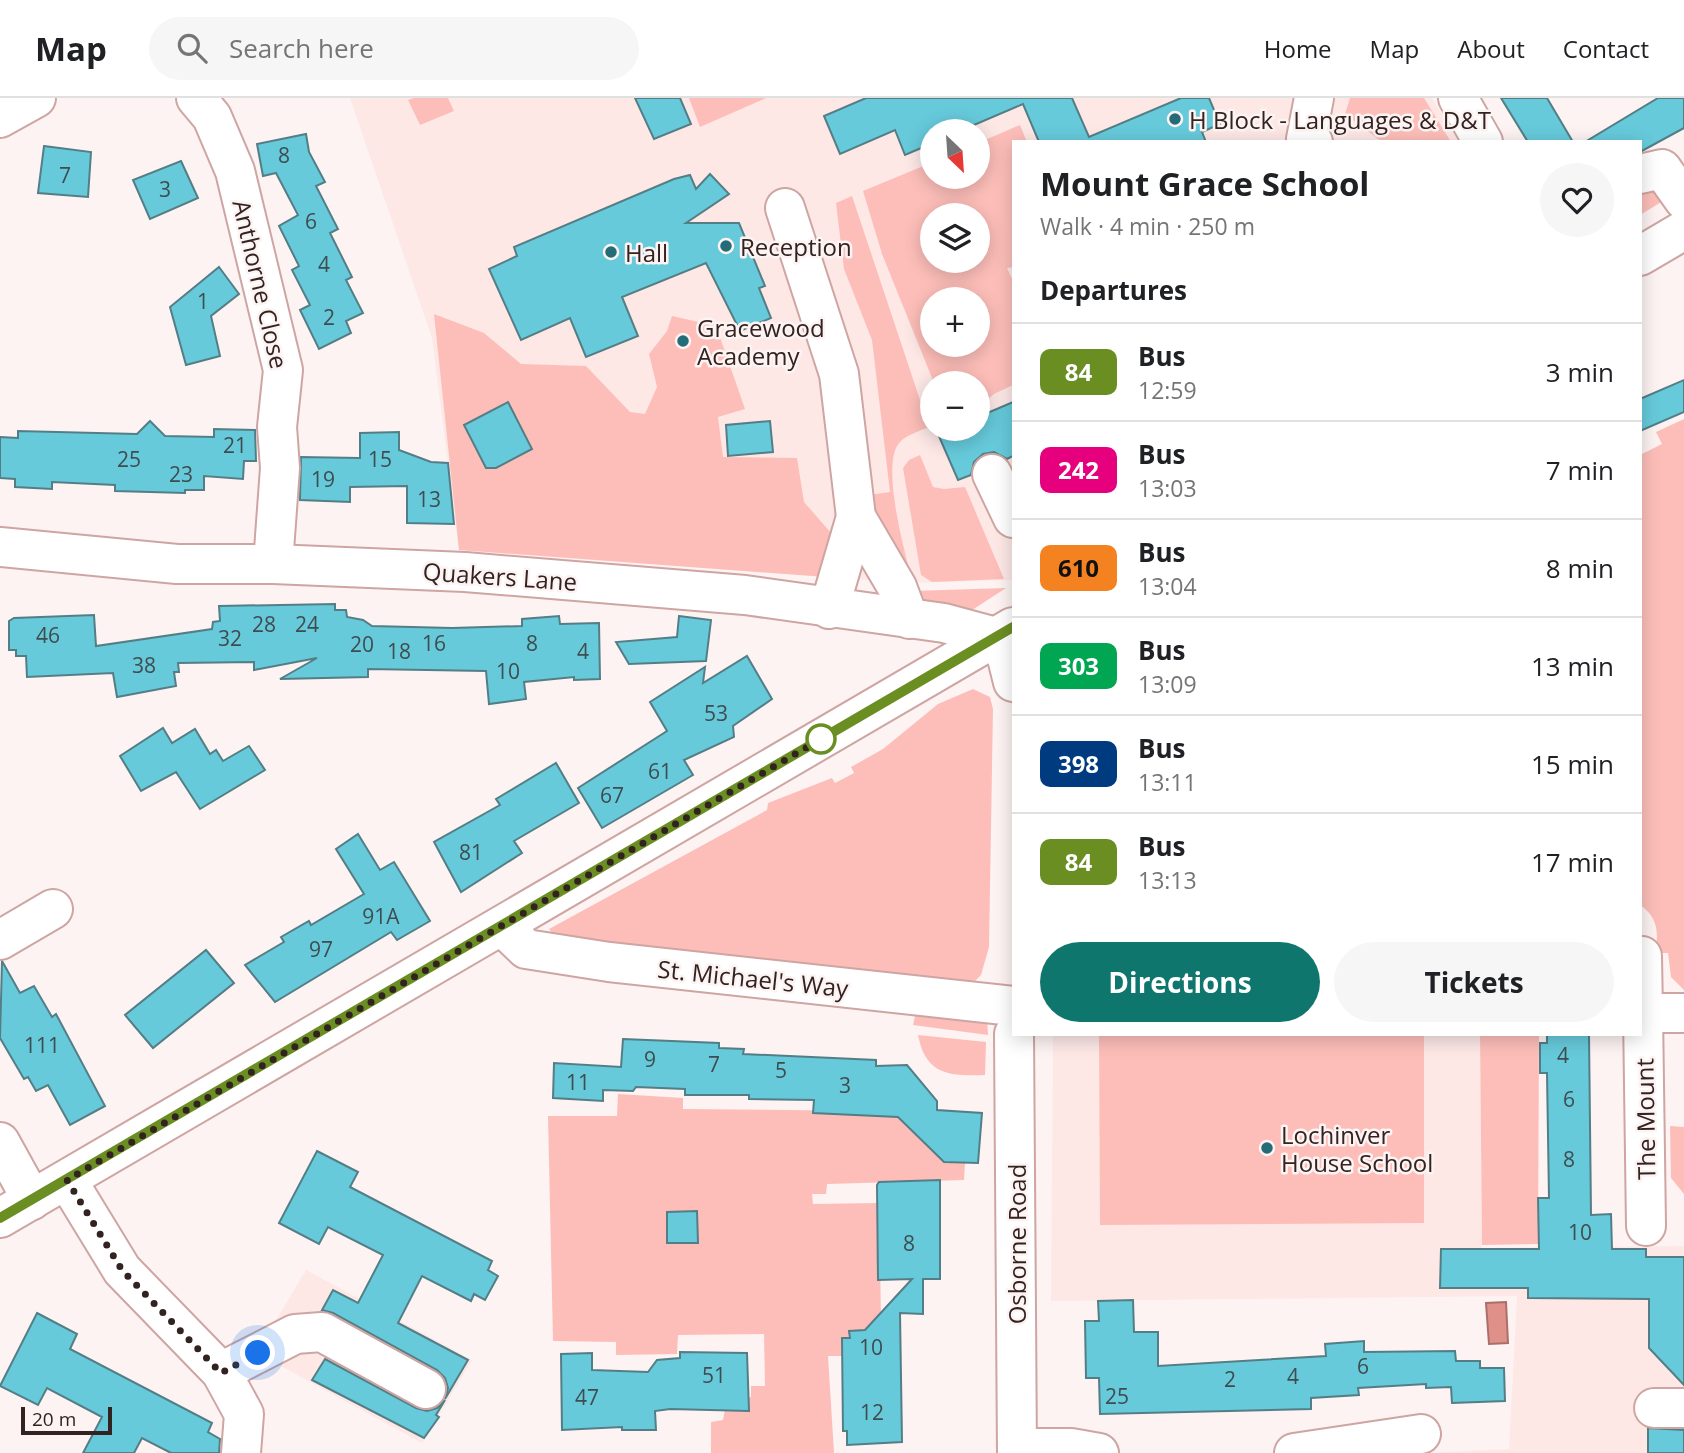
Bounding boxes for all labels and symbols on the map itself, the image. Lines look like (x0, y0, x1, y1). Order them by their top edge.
place label: H Block - Languages & D&T (1189, 103, 1491, 136)
marker: H Block - Languages & D&T (1167, 111, 1183, 127)
north arrow (920, 119, 990, 189)
house number: 8 (278, 141, 290, 169)
house number: 7 (59, 161, 71, 189)
house number: 3 (159, 175, 171, 203)
street label: Anthorne Close (226, 196, 296, 372)
house number: 6 (305, 207, 317, 235)
place label: Reception (740, 230, 852, 263)
place label: Hall (625, 236, 668, 269)
marker: Reception (718, 238, 734, 254)
marker: Hall (603, 244, 619, 260)
house number: 4 (318, 250, 330, 278)
house number: 1 (197, 287, 209, 315)
house number: 2 (323, 303, 335, 331)
place label: Gracewood Academy (697, 311, 825, 372)
marker: Gracewood Academy (675, 333, 691, 349)
house number: 21 (223, 431, 247, 459)
house number: 25 (117, 445, 141, 473)
house number: 15 (368, 445, 392, 473)
house number: 23 (169, 460, 193, 488)
house number: 19 (311, 465, 335, 493)
house number: 13 (417, 485, 441, 513)
street label: Quakers Lane (422, 554, 578, 598)
house number: 28 (252, 610, 276, 638)
house number: 24 (295, 610, 319, 638)
house number: 46 (36, 621, 60, 649)
house number: 32 (218, 624, 242, 652)
house number: 16 (422, 629, 446, 657)
house number: 8 (526, 629, 538, 657)
house number: 20 (350, 630, 374, 658)
house number: 18 (387, 637, 411, 665)
house number: 4 (577, 637, 589, 665)
house number: 38 (132, 651, 156, 679)
house number: 10 (496, 657, 520, 685)
house number: 53 (704, 699, 728, 727)
unlabelled marker (806, 724, 836, 754)
house number: 61 (648, 757, 672, 785)
house number: 67 (600, 781, 624, 809)
house number: 81 (459, 838, 483, 866)
house number: 91A (362, 902, 400, 930)
house number: 97 (309, 935, 333, 963)
street label: St. Michael's Way (656, 952, 851, 1005)
house number: 111 (24, 1031, 60, 1059)
house number: 4 (1557, 1041, 1569, 1069)
house number: 9 (644, 1045, 656, 1073)
house number: 7 (708, 1050, 720, 1078)
house number: 5 (775, 1056, 787, 1084)
street label: The Mount (1627, 1058, 1663, 1180)
house number: 11 (566, 1068, 590, 1096)
house number: 3 (839, 1071, 851, 1099)
house number: 6 (1563, 1085, 1575, 1113)
place label: Lochinver House School (1281, 1118, 1433, 1179)
marker: Lochinver House School (1259, 1140, 1275, 1156)
house number: 8 (1563, 1145, 1575, 1173)
street label: Osborne Road (1000, 1164, 1033, 1324)
house number: 10 (1568, 1218, 1592, 1246)
house number: 8 (903, 1229, 915, 1257)
house number: 10 (859, 1333, 883, 1361)
your location (240, 1335, 275, 1370)
house number: 6 (1357, 1352, 1369, 1380)
house number: 51 (702, 1361, 726, 1389)
house number: 4 (1287, 1362, 1299, 1390)
house number: 2 (1224, 1365, 1236, 1393)
house number: 25 (1105, 1382, 1129, 1410)
house number: 47 (575, 1383, 599, 1411)
house number: 12 (860, 1398, 884, 1426)
scale bar (21, 1404, 112, 1436)

